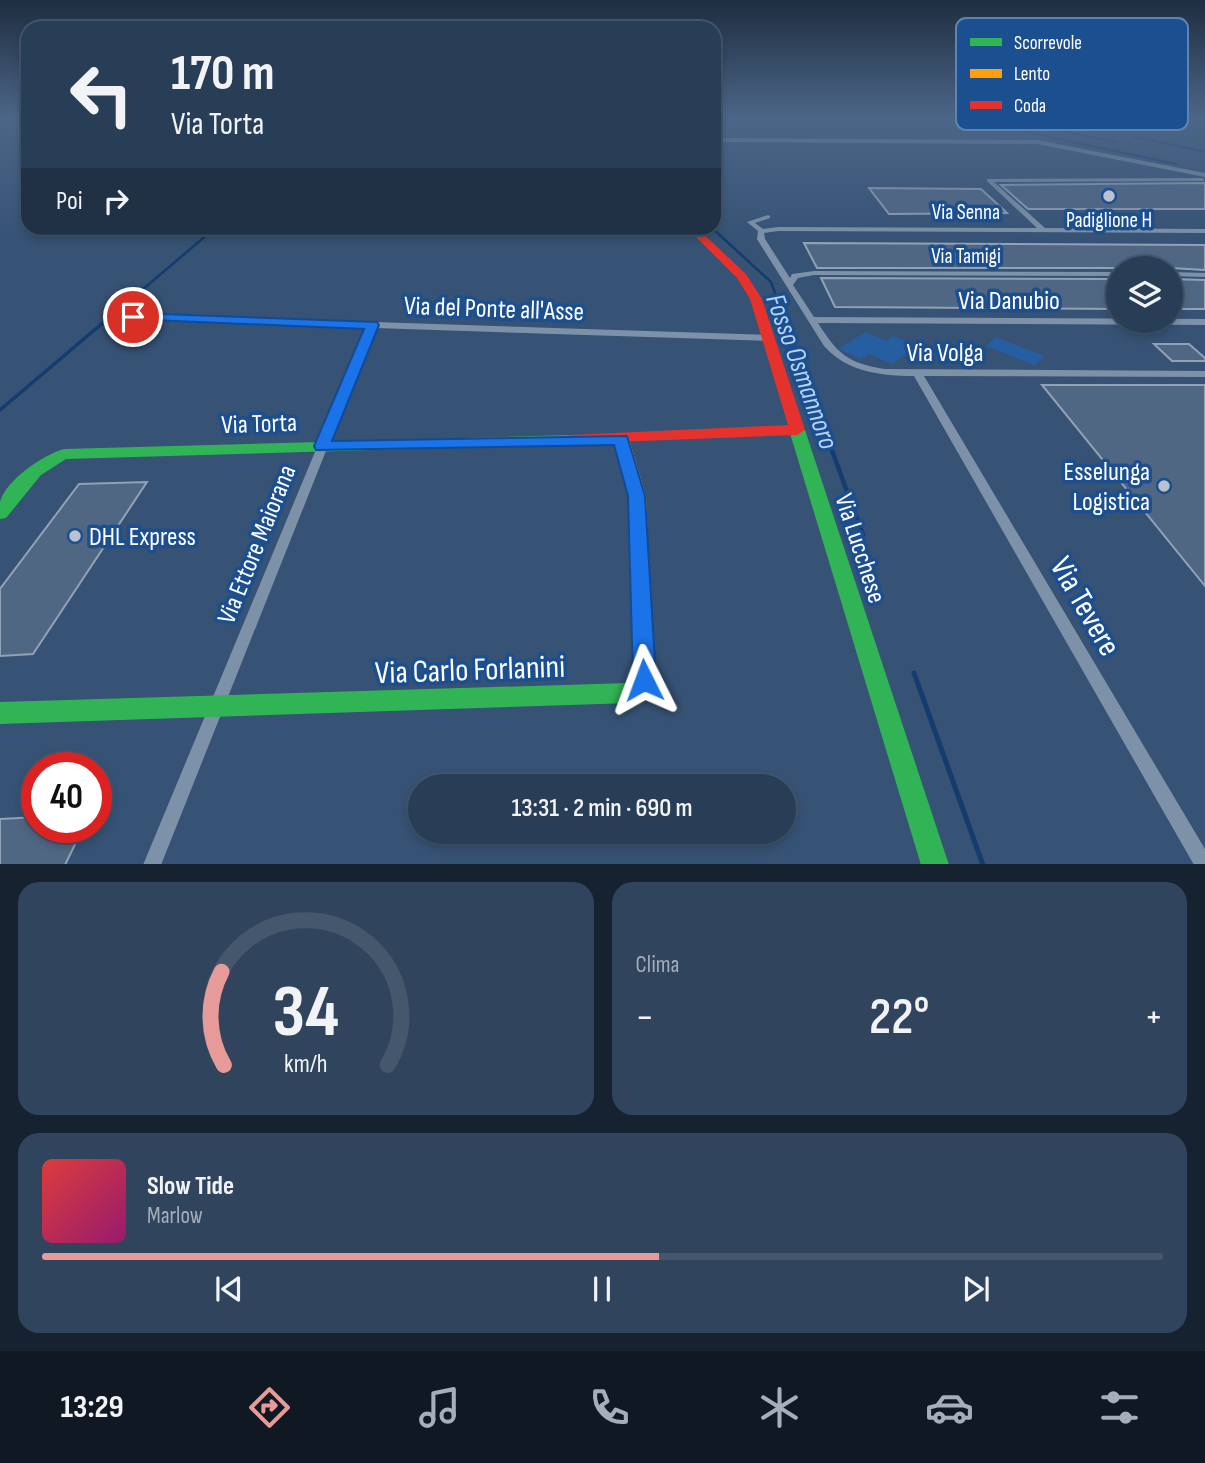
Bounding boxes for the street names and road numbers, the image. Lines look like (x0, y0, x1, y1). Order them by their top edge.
street label: Via Senna (932, 200, 1000, 225)
street label: Via Tamigi (931, 244, 1001, 269)
street label: Via Danubio (958, 286, 1060, 317)
street label: Via del Ponte all'Asse (403, 291, 585, 328)
street label: Via Volga (906, 338, 984, 369)
street label: Via Torta (221, 408, 298, 441)
street label: Via Ettore Maiorana (211, 461, 303, 629)
street label: Via Lucchese (827, 490, 892, 607)
street label: Via Tevere (1041, 550, 1129, 663)
street label: Via Carlo Forlanini (374, 648, 566, 693)

